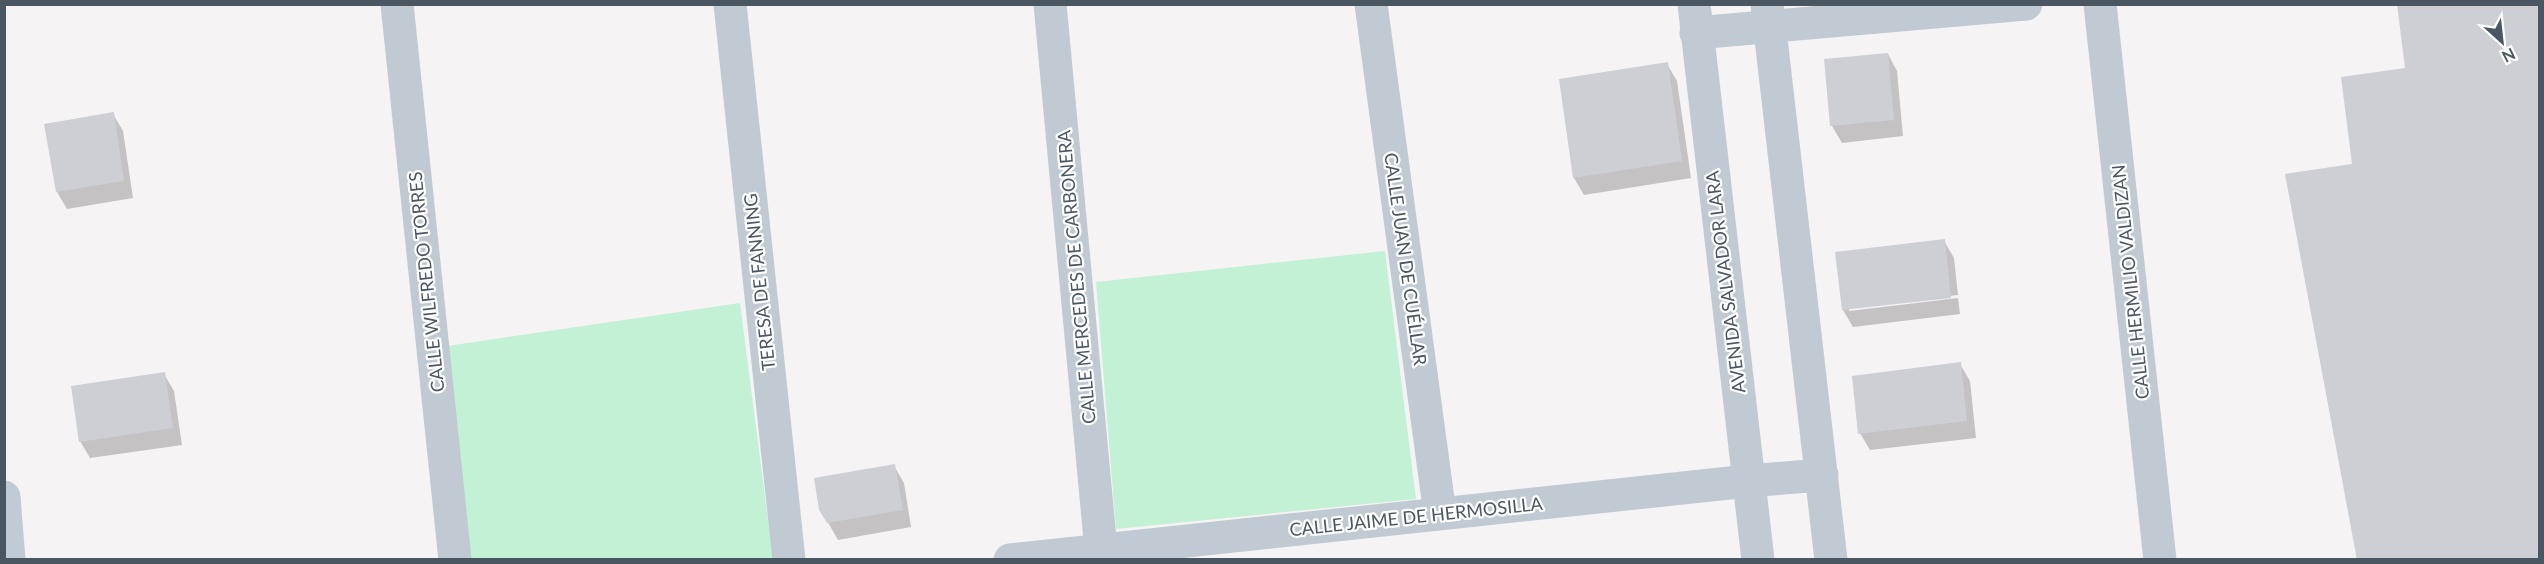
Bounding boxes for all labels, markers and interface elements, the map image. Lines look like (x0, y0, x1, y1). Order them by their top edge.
north arrow (2472, 12, 2532, 72)
text: N (2499, 45, 2519, 67)
street label: CALLE MERCEDES DE CARBONERA (1052, 128, 1100, 425)
street label: CALLE JUAN DE CUÉLLAR (1380, 151, 1432, 367)
street label: CALLE HERMILIO VALDIZAN (2107, 164, 2153, 400)
street label: AVENIDA SALVADOR LARA (1700, 169, 1750, 394)
street label: CALLE WILFREDO TORRES (403, 171, 449, 393)
street label: TERESA DE FANNING (739, 192, 779, 372)
street label: CALLE JAIME DE HERMOSILLA (1288, 492, 1544, 540)

